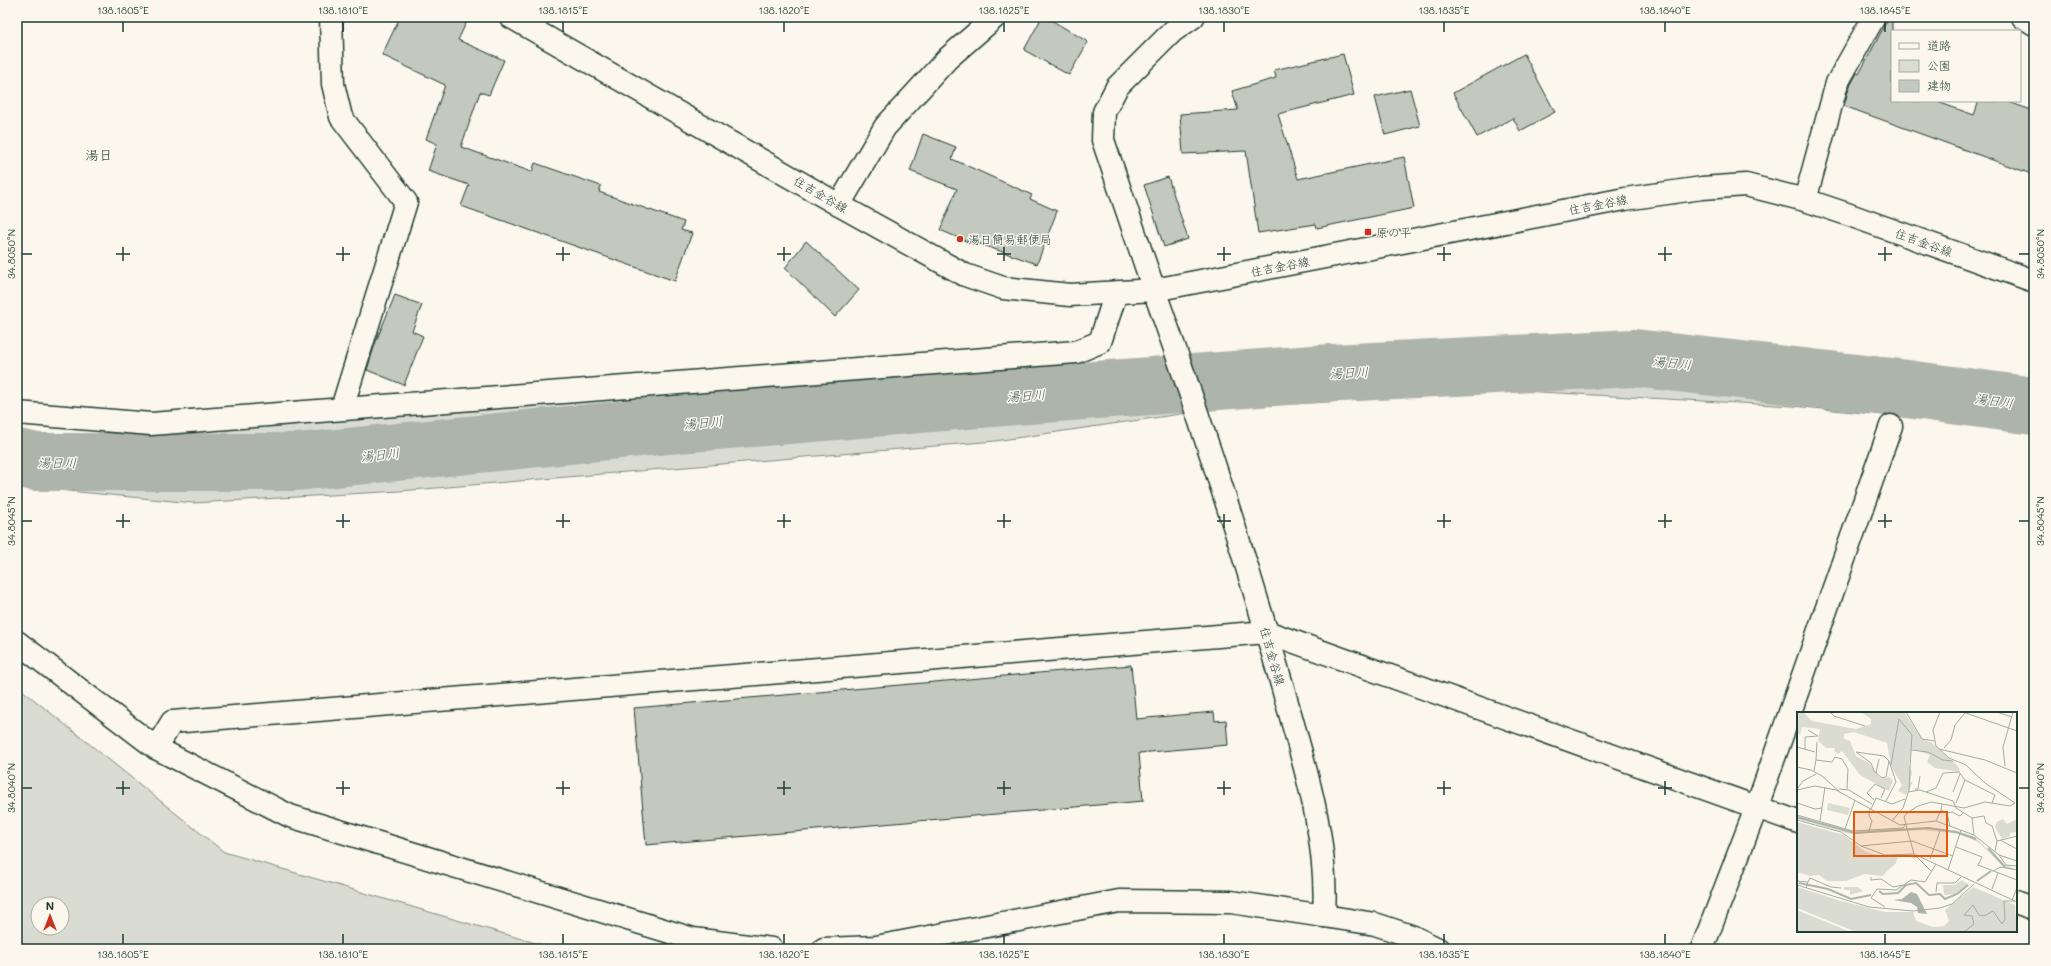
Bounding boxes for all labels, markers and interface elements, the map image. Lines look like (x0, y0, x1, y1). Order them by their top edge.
text: 138.1805°E (97, 3, 149, 17)
text: 138.1810°E (318, 3, 368, 17)
text: 138.1815°E (538, 3, 588, 17)
text: 138.1820°E (758, 3, 810, 17)
text: 138.1825°E (979, 3, 1030, 17)
text: 138.1830°E (1198, 3, 1250, 17)
text: 138.1835°E (1418, 3, 1470, 17)
text: 138.1840°E (1639, 3, 1691, 17)
text: 138.1845°E (1859, 3, 1911, 17)
legend (1891, 30, 2021, 102)
text: 道路 (1927, 37, 1951, 53)
text: 公園 (1927, 57, 1951, 73)
text: 建物 (1927, 77, 1951, 93)
district label: 湯日 (85, 145, 113, 164)
street label: 住吉金谷線 (791, 172, 851, 216)
street label: 住吉金谷線 (1567, 190, 1629, 218)
place label: 原の平 (1376, 224, 1412, 240)
street label: 住吉金谷線 (1893, 224, 1955, 260)
marker: 原の平 (1363, 227, 1373, 237)
text: 34.8050°N (4, 229, 18, 279)
text: 34.8050°N (2033, 229, 2047, 279)
place label: 湯日簡易郵便局 (968, 231, 1052, 247)
marker: 湯日簡易郵便局 (955, 234, 965, 244)
street label: 住吉金谷線 (1249, 252, 1311, 280)
water label: 湯日川 (1652, 352, 1692, 372)
water label: 湯日川 (1329, 362, 1369, 382)
water label: 湯日川 (1006, 385, 1046, 405)
water label: 湯日川 (1973, 389, 2015, 411)
water label: 湯日川 (683, 412, 723, 432)
water label: 湯日川 (360, 444, 400, 464)
water label: 湯日川 (37, 453, 77, 471)
text: 34.8045°N (4, 496, 18, 546)
text: 34.8045°N (2033, 496, 2047, 546)
street label: 住吉金谷線 (1257, 625, 1289, 687)
inset map (1797, 712, 2017, 932)
text: 34.8040°N (4, 763, 18, 813)
text: 34.8040°N (2033, 763, 2047, 813)
north arrow (30, 896, 70, 936)
text: N (46, 898, 54, 913)
text: 138.1805°E (97, 947, 149, 961)
text: 138.1810°E (318, 947, 368, 961)
text: 138.1815°E (538, 947, 588, 961)
text: 138.1820°E (758, 947, 810, 961)
text: 138.1825°E (979, 947, 1030, 961)
text: 138.1830°E (1198, 947, 1250, 961)
text: 138.1835°E (1418, 947, 1470, 961)
text: 138.1840°E (1639, 947, 1691, 961)
text: 138.1845°E (1859, 947, 1911, 961)

